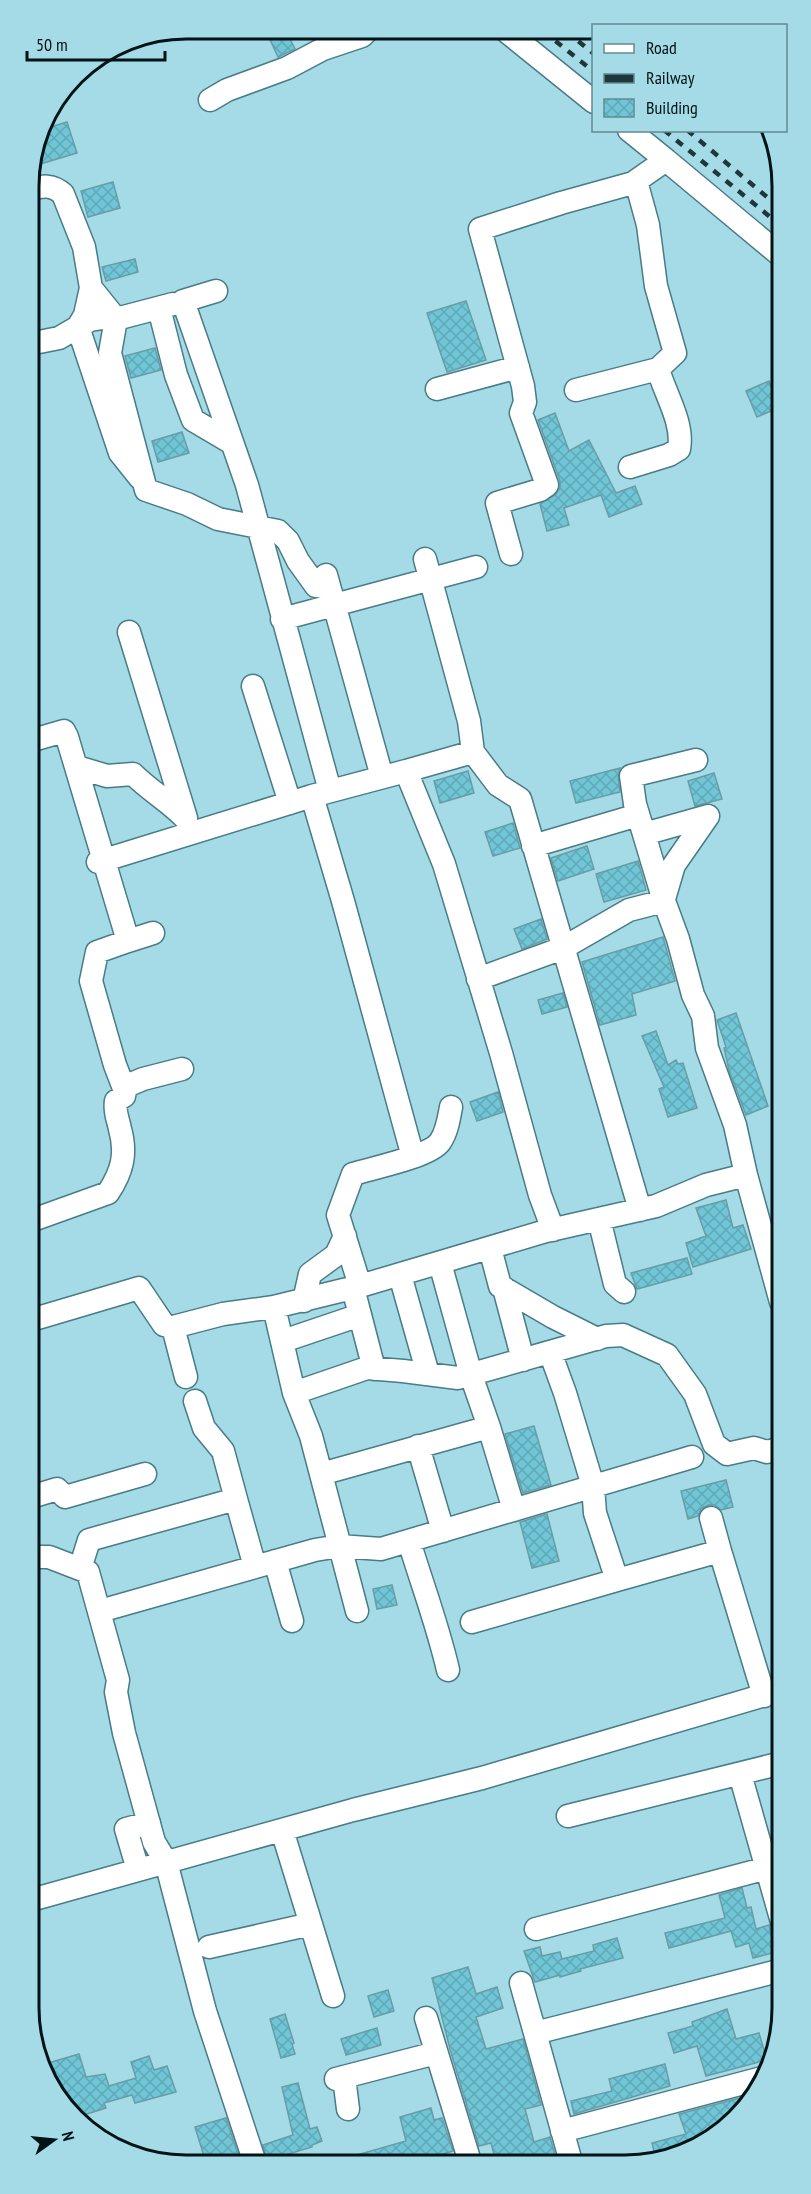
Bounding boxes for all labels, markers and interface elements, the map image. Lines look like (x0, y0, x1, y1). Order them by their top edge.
scale bar (27, 24, 165, 62)
legend (592, 24, 787, 132)
text: 50 m (36, 33, 68, 56)
text: Road (646, 36, 677, 59)
text: Railway (646, 66, 695, 89)
text: Building (646, 96, 698, 119)
north arrow (24, 2110, 84, 2170)
text: N (58, 2129, 79, 2143)

